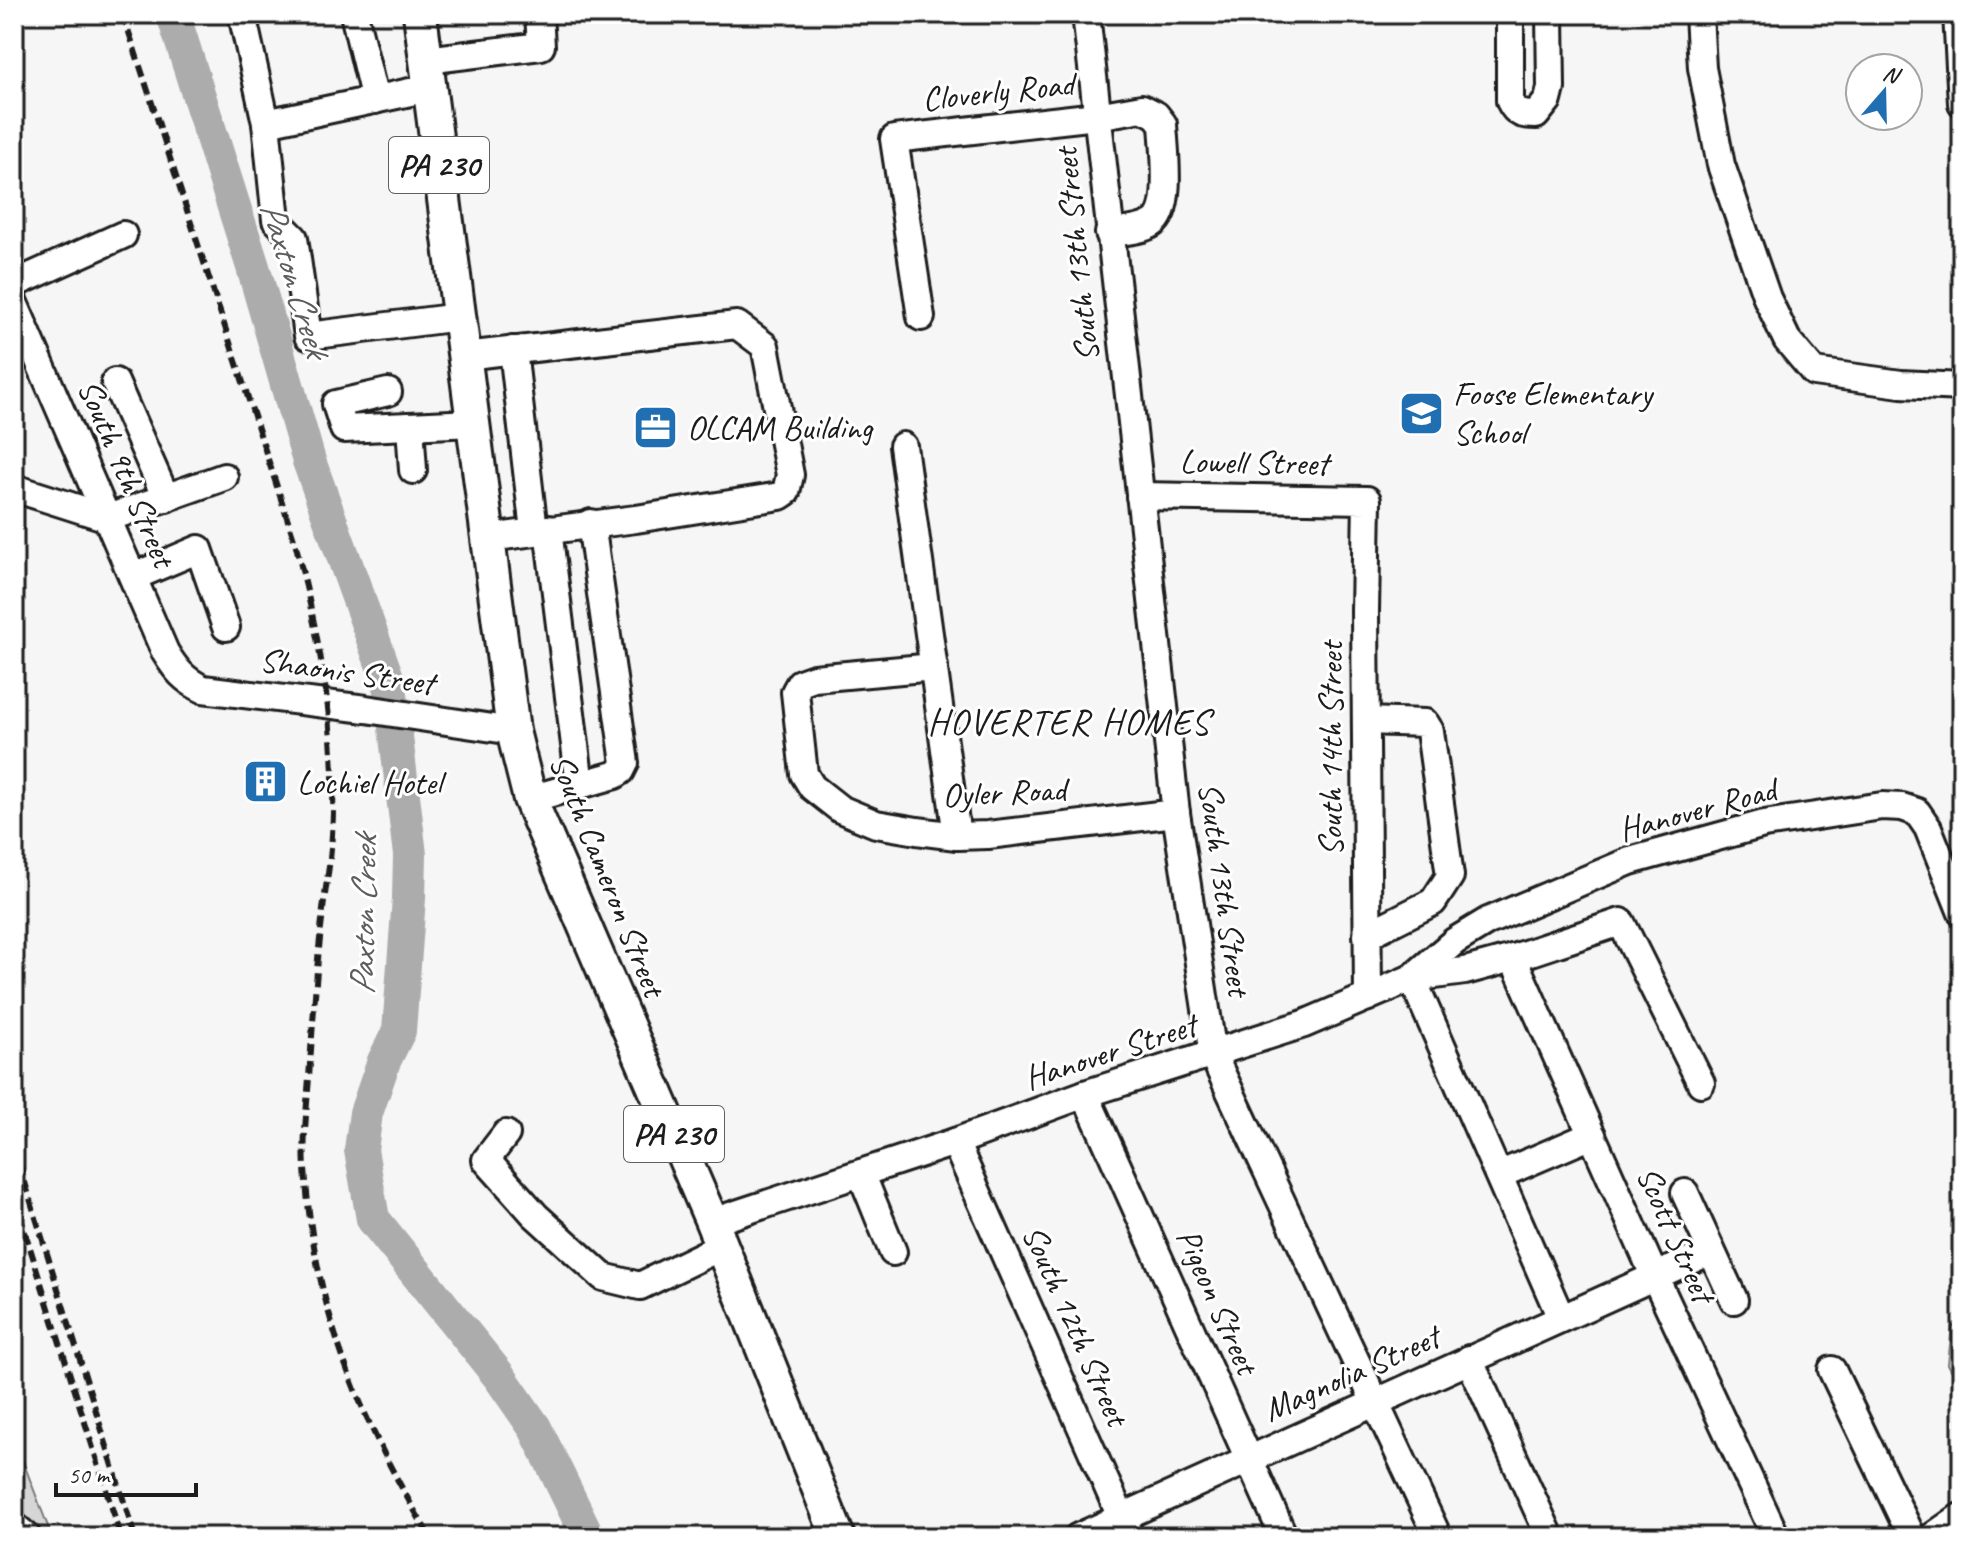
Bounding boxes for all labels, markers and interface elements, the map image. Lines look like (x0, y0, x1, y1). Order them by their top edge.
north arrow (1844, 52, 1924, 132)
text: N (1879, 59, 1905, 91)
street label: Cloverly Road (920, 61, 1081, 120)
road number: PA 230 (389, 137, 489, 193)
street label: South 13th Street (1043, 142, 1109, 364)
water label: Paxton Creek (250, 196, 342, 368)
place label: Foose Elementary School (1453, 372, 1654, 454)
street label: South 9th Street (68, 373, 187, 577)
school or university icon: Foose Elementary School (1398, 389, 1446, 437)
office icon: OLCAM Building (632, 403, 680, 451)
place label: OLCAM Building (687, 406, 874, 449)
street label: Lowell Street (1179, 439, 1333, 485)
street label: Shaonis Street (257, 638, 442, 705)
street label: South 14th Street (1309, 638, 1352, 856)
district label: HOVERTER HOMES (927, 699, 1215, 745)
street label: South Cameron Street (540, 748, 678, 1006)
building icon: Lochiel Hotel (242, 758, 290, 806)
place label: Lochiel Hotel (297, 761, 448, 804)
street label: Hanover Road (1614, 766, 1785, 851)
street label: Oyler Road (941, 767, 1071, 817)
street label: South 13th Street (1189, 780, 1262, 1002)
water label: Paxton Creek (339, 829, 387, 995)
street label: Hanover Street (1019, 1002, 1206, 1099)
road number: PA 230 (624, 1106, 724, 1162)
street label: Scott Street (1627, 1159, 1727, 1313)
street label: South 12th Street (1013, 1218, 1141, 1435)
street label: Pigeon Street (1167, 1222, 1271, 1384)
street label: Magnolia Street (1256, 1313, 1450, 1431)
scale bar (56, 1447, 196, 1497)
text: 50 m (68, 1460, 111, 1490)

